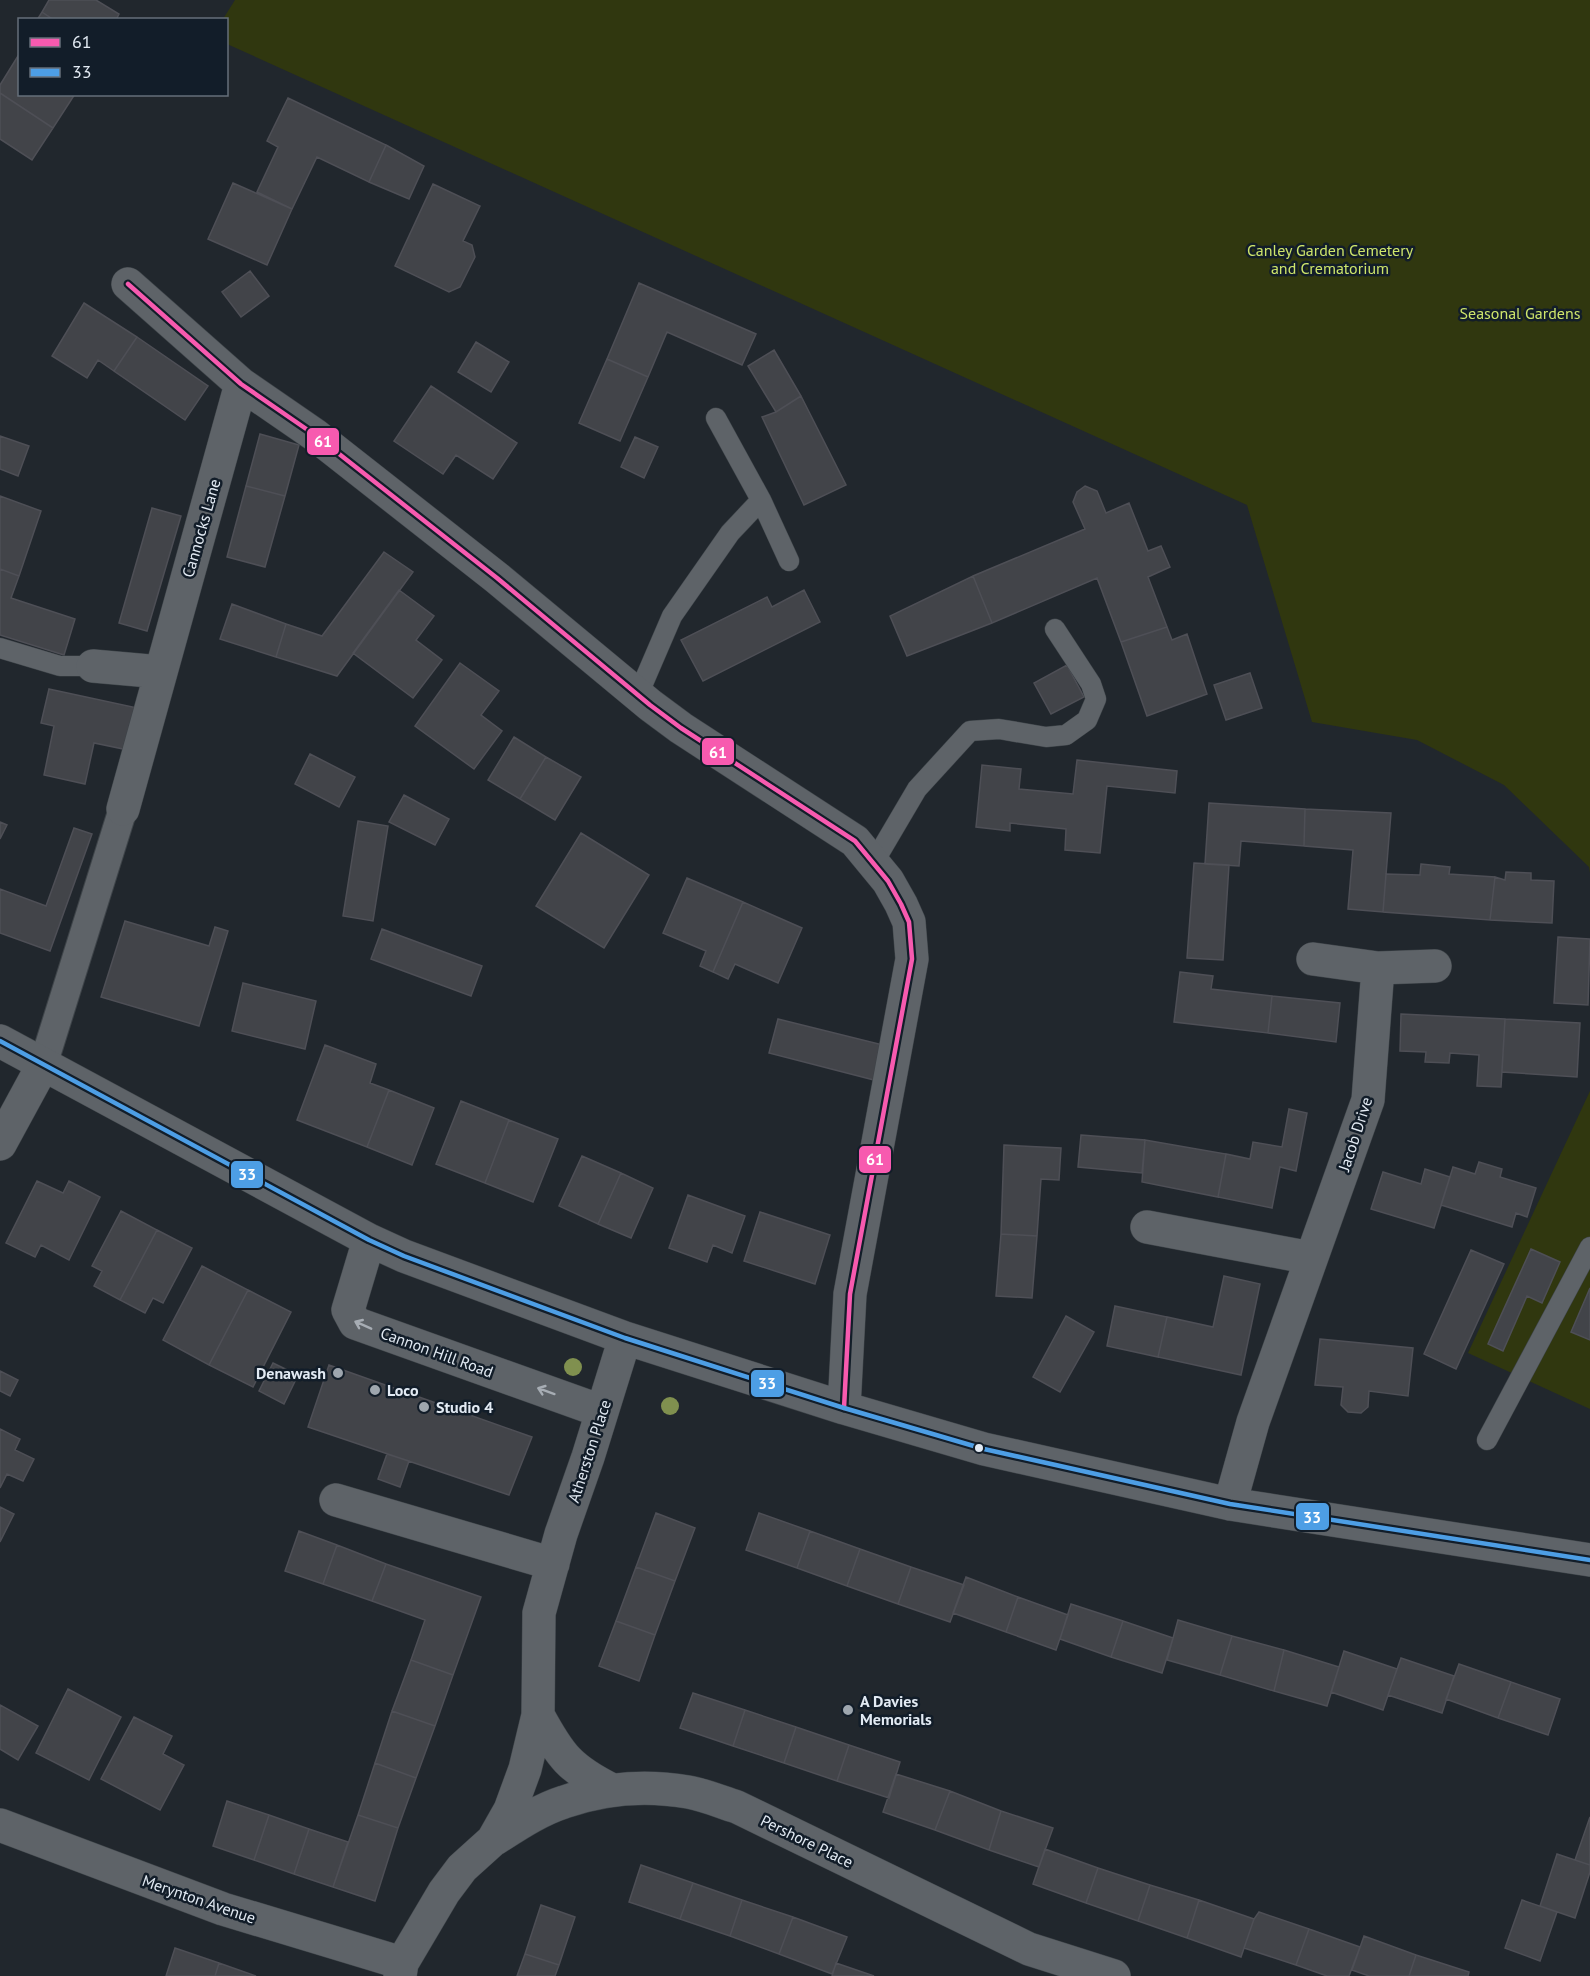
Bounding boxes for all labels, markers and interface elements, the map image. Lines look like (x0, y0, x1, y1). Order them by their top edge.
legend (18, 18, 228, 96)
text: 61 (72, 30, 92, 53)
text: 33 (72, 60, 92, 83)
park label: Canley Garden Cemetery and Crematorium (1247, 240, 1414, 278)
park label: Seasonal Gardens (1460, 303, 1581, 323)
line badge: 61 (306, 427, 340, 456)
text: 61 (314, 431, 332, 451)
street label: Cannocks Lane (177, 476, 225, 580)
line badge: 61 (701, 737, 735, 766)
text: 61 (709, 742, 727, 762)
street label: Jacob Drive (1333, 1094, 1376, 1175)
line badge: 61 (858, 1145, 892, 1174)
text: 61 (866, 1149, 884, 1169)
line badge: 33 (230, 1160, 264, 1189)
text: 33 (238, 1164, 256, 1184)
one-way arrow (354, 1319, 372, 1331)
street label: Cannon Hill Road (378, 1322, 496, 1382)
place label: Denawash (256, 1363, 326, 1383)
marker: Denawash (331, 1366, 345, 1380)
line badge: 33 (750, 1369, 785, 1398)
text: 33 (758, 1373, 776, 1393)
place label: Loco (387, 1380, 419, 1400)
marker: Loco (368, 1383, 382, 1397)
one-way arrow (537, 1385, 556, 1396)
place label: Studio 4 (436, 1397, 493, 1417)
street label: Atherston Place (563, 1397, 615, 1505)
marker: Studio 4 (417, 1400, 431, 1414)
unlabelled marker (973, 1442, 985, 1454)
line badge: 33 (1295, 1502, 1330, 1531)
text: 33 (1303, 1507, 1321, 1527)
place label: A Davies Memorials (860, 1691, 932, 1729)
marker: A Davies Memorials (841, 1703, 855, 1717)
street label: Pershore Place (758, 1810, 856, 1872)
street label: Merynton Avenue (140, 1870, 258, 1928)

